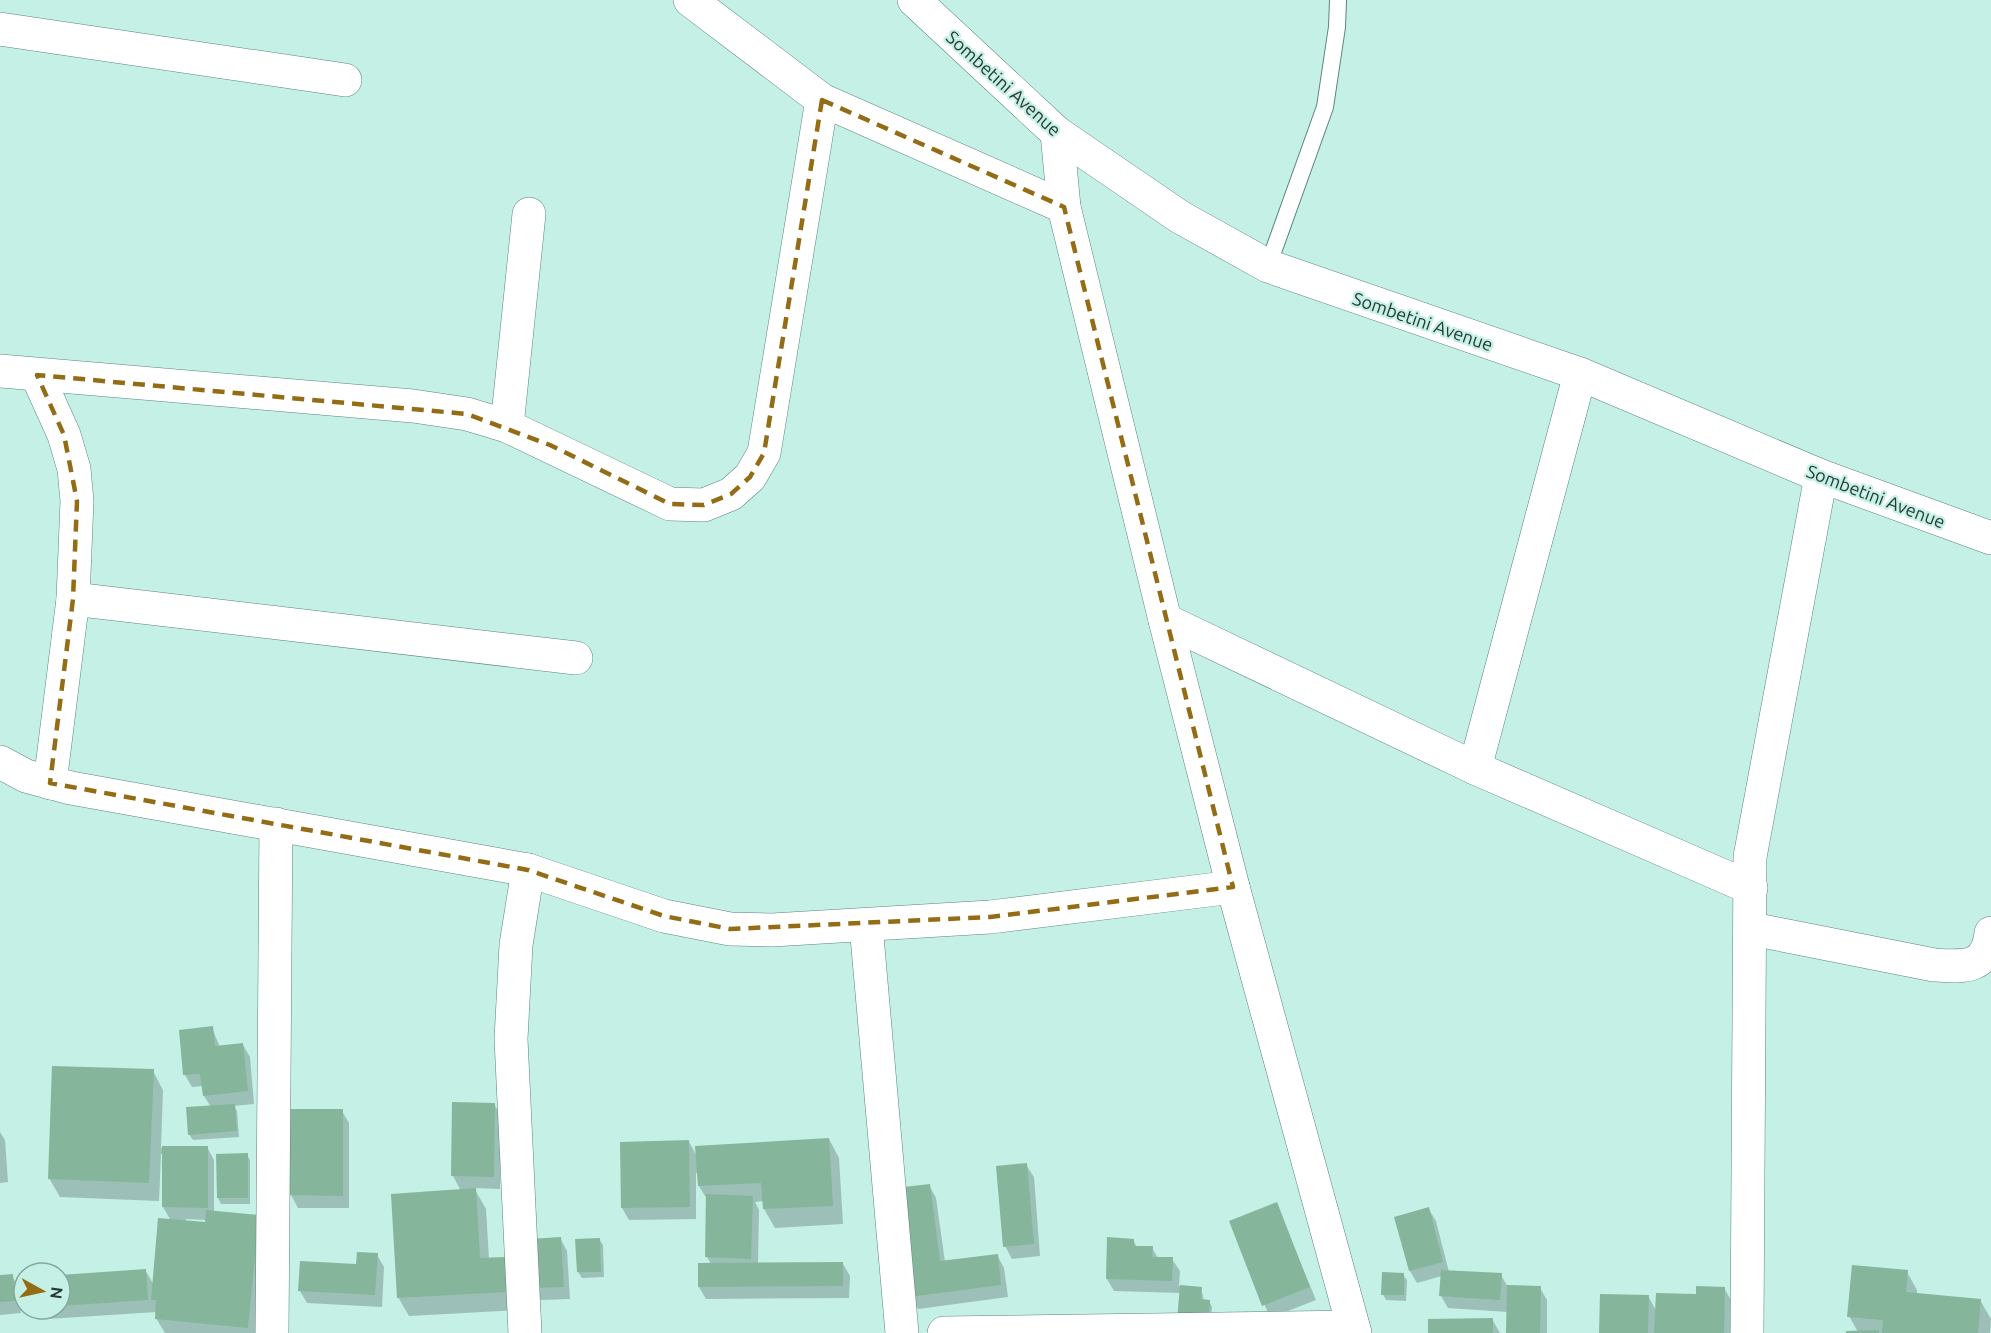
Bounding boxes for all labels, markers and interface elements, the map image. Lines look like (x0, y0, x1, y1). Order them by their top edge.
street label: Sombetini Avenue (943, 26, 1065, 140)
street label: Sombetini Avenue (1350, 288, 1496, 354)
street label: Sombetini Avenue (1804, 460, 1948, 532)
north arrow (12, 1261, 72, 1321)
text: N (47, 1286, 67, 1300)

